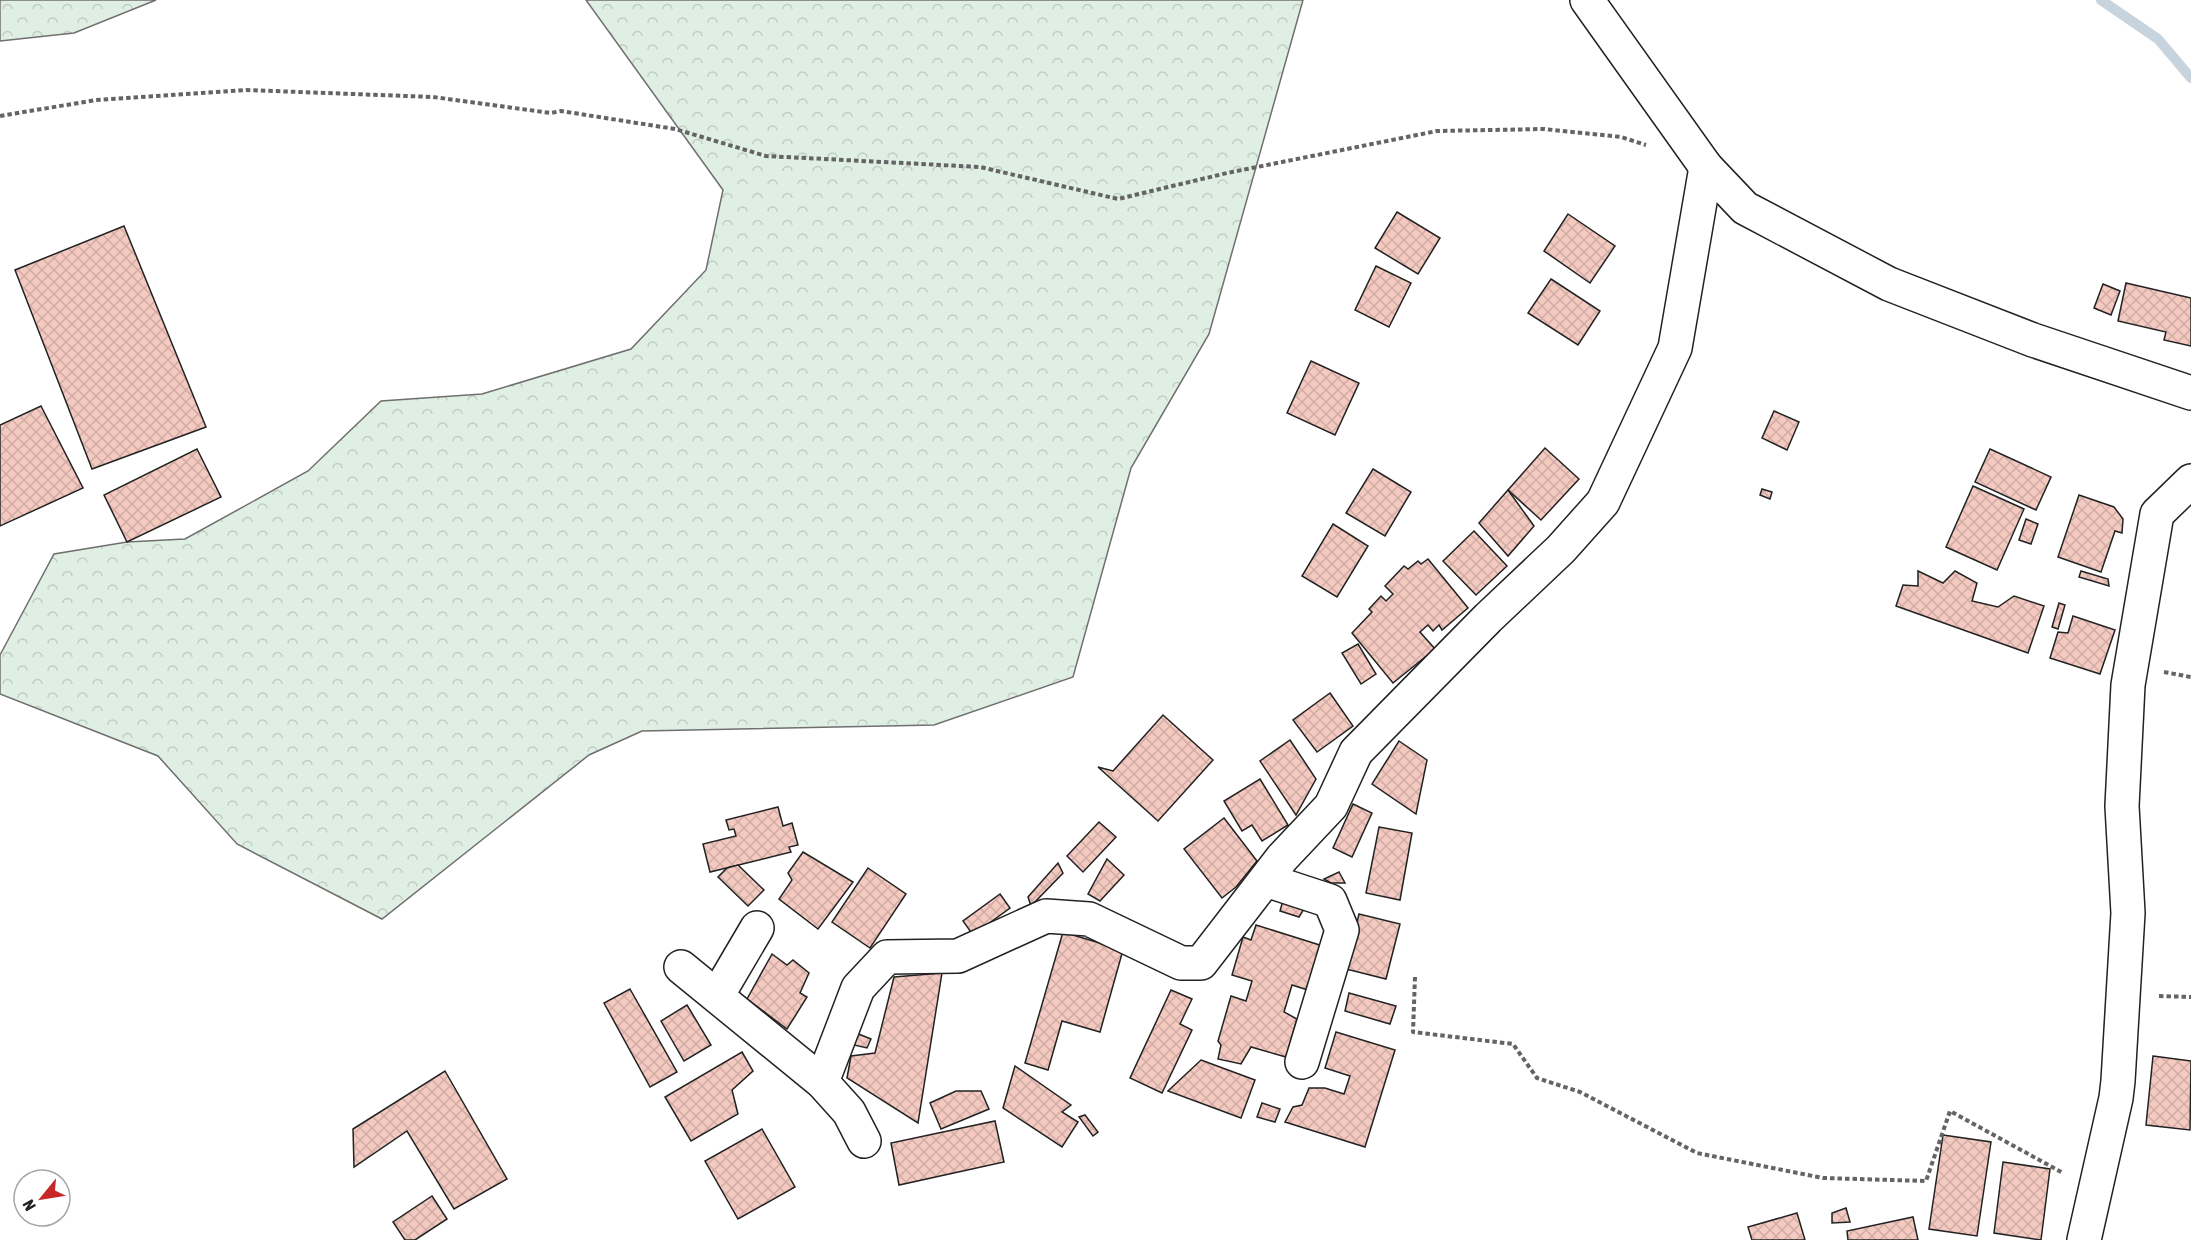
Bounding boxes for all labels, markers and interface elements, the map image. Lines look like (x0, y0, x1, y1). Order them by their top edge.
north arrow (12, 1168, 72, 1228)
text: N (19, 1197, 39, 1214)

